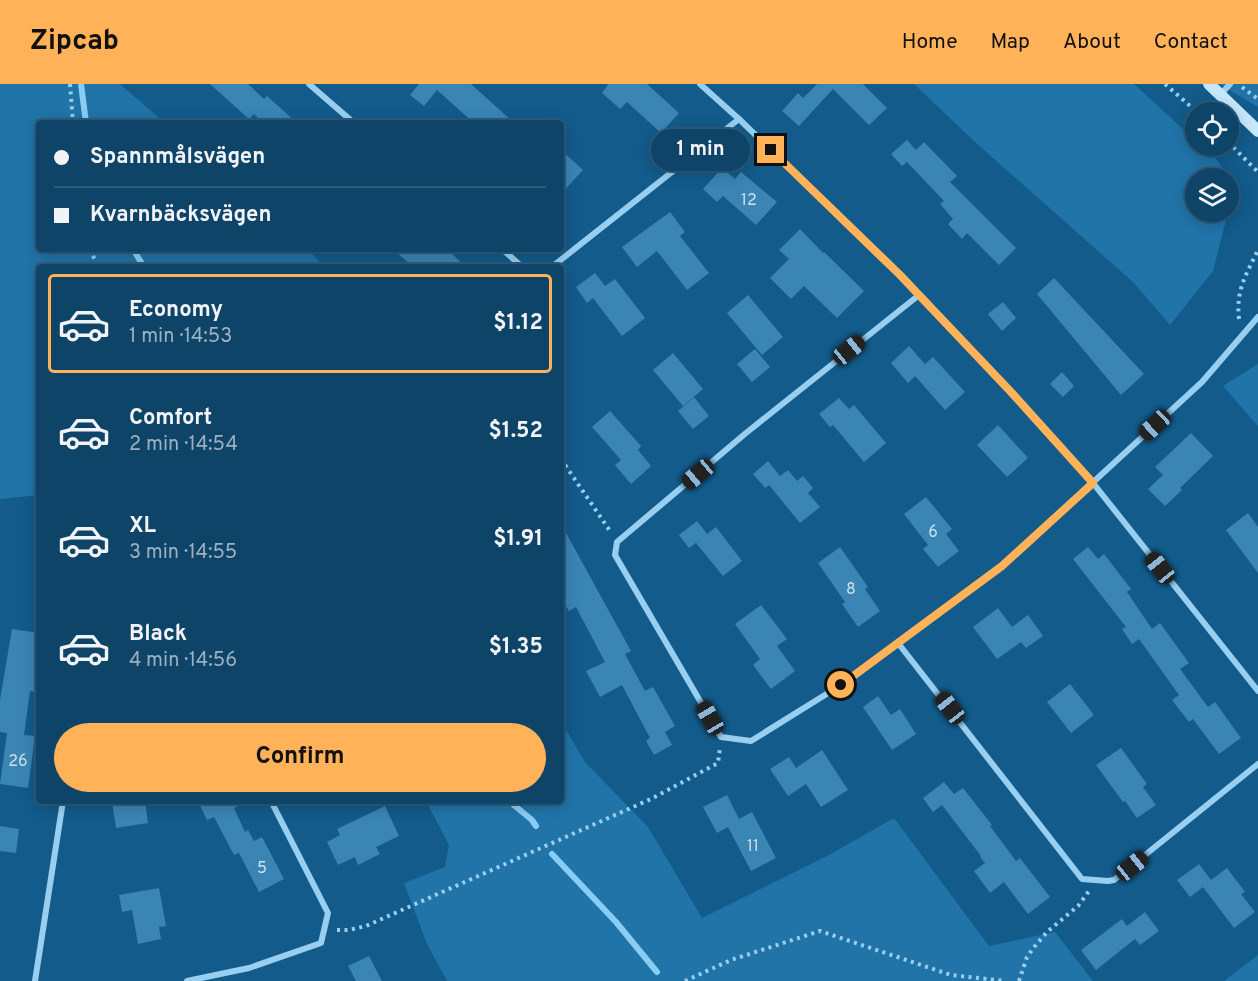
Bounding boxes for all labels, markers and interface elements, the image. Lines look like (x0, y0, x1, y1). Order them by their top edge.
text: Zipcab (30, 24, 119, 60)
text: Home (902, 29, 958, 56)
text: Map (991, 29, 1030, 56)
text: About (1063, 29, 1121, 56)
text: Contact (1154, 29, 1228, 56)
map controls (1185, 102, 1239, 222)
button: locate (1185, 102, 1239, 156)
callout: 1 min (651, 129, 750, 171)
route end (757, 136, 784, 163)
text: 1 min (676, 137, 725, 163)
text: Spannmålsvägen (90, 144, 265, 171)
button: layers (1185, 168, 1239, 222)
house number: 12 (741, 191, 757, 211)
text: Kvarnbäcksvägen (90, 202, 271, 229)
icon: car (57, 297, 111, 351)
text: Economy (129, 297, 223, 324)
text: $1.12 (493, 310, 543, 337)
text: 1 min · 14:53 (129, 324, 232, 350)
car (829, 332, 869, 368)
icon: car (57, 405, 111, 459)
text: Comfort (129, 405, 212, 432)
car (1136, 406, 1174, 444)
text: $1.52 (489, 418, 543, 445)
text: 2 min · 14:54 (129, 432, 238, 458)
car (678, 456, 718, 492)
icon: car (57, 513, 111, 567)
text: XL (129, 513, 156, 540)
house number: 6 (928, 523, 938, 543)
text: $1.91 (493, 526, 543, 553)
text: 3 min · 14:55 (129, 540, 237, 566)
car (1142, 548, 1178, 588)
house number: 8 (846, 580, 856, 600)
icon: car (57, 621, 111, 675)
text: Black (129, 621, 187, 648)
text: $1.35 (489, 634, 543, 661)
text: 4 min · 14:56 (129, 648, 237, 674)
route start (827, 671, 854, 698)
car (932, 688, 968, 728)
car (693, 698, 727, 738)
button: Confirm (54, 723, 546, 792)
house number: 26 (8, 752, 28, 772)
house number: 11 (747, 837, 759, 857)
car (1112, 848, 1152, 884)
house number: 5 (257, 859, 267, 879)

